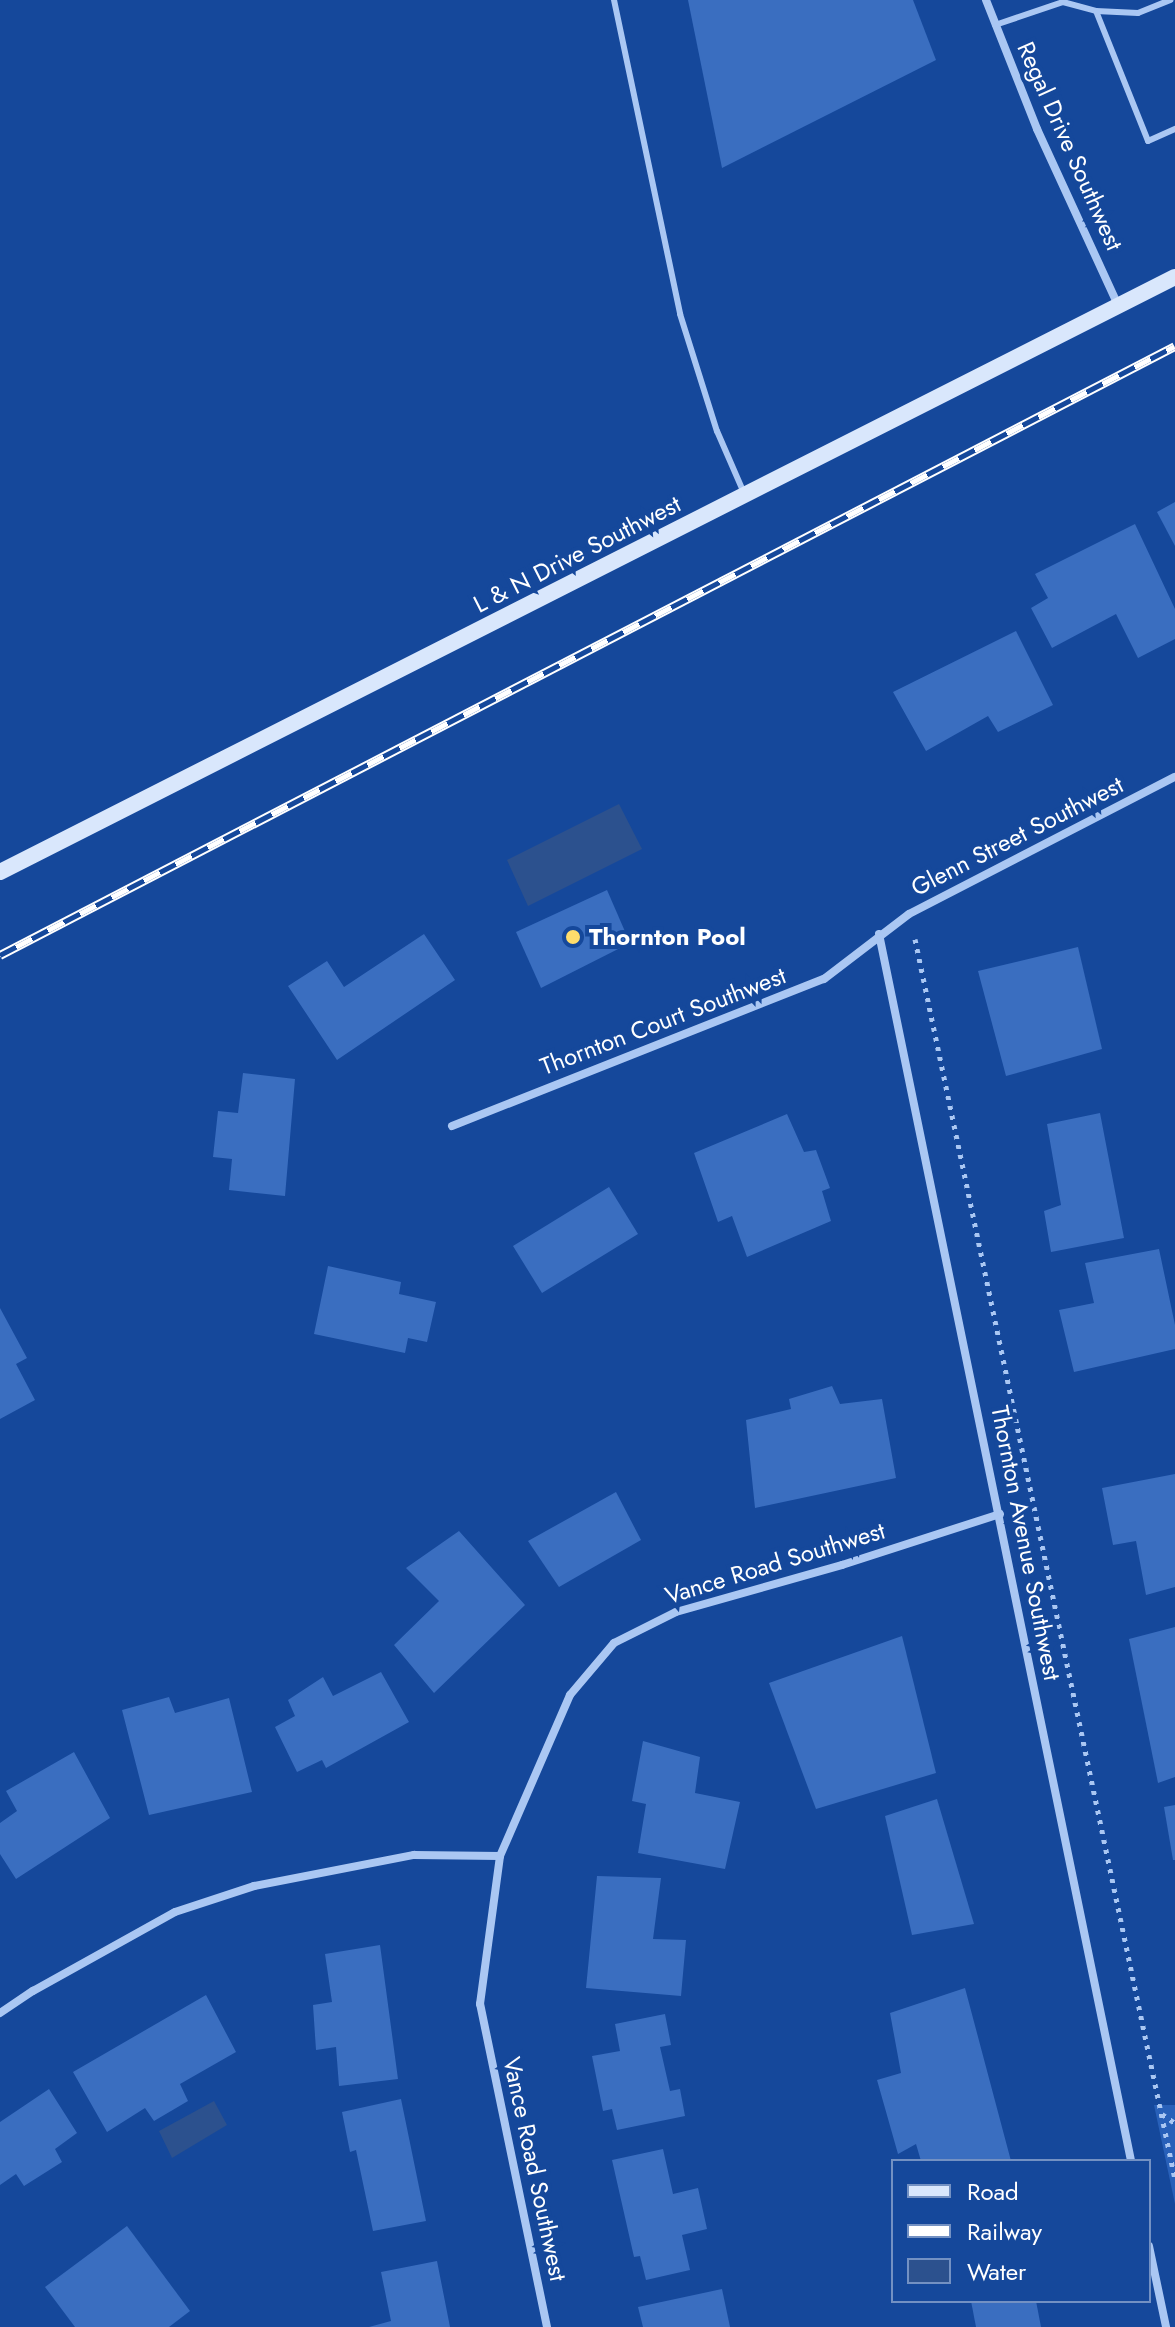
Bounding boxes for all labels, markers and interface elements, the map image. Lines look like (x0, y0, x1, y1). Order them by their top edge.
street label: Regal Drive Southwest (1011, 37, 1129, 255)
street label: L & N Drive Southwest (469, 489, 685, 619)
street label: Glenn Street Southwest (906, 770, 1128, 902)
place label: Thornton Pool (589, 923, 746, 951)
marker: Thornton Pool (564, 928, 582, 946)
street label: Thornton Court Southwest (536, 961, 790, 1081)
street label: Thornton Avenue Southwest (985, 1403, 1067, 1683)
street label: Vance Road Southwest (662, 1516, 888, 1610)
street label: Vance Road Southwest (497, 2054, 573, 2284)
legend (891, 2159, 1151, 2303)
text: Road (967, 2174, 1019, 2209)
text: Railway (967, 2214, 1042, 2249)
text: Water (967, 2254, 1026, 2289)

